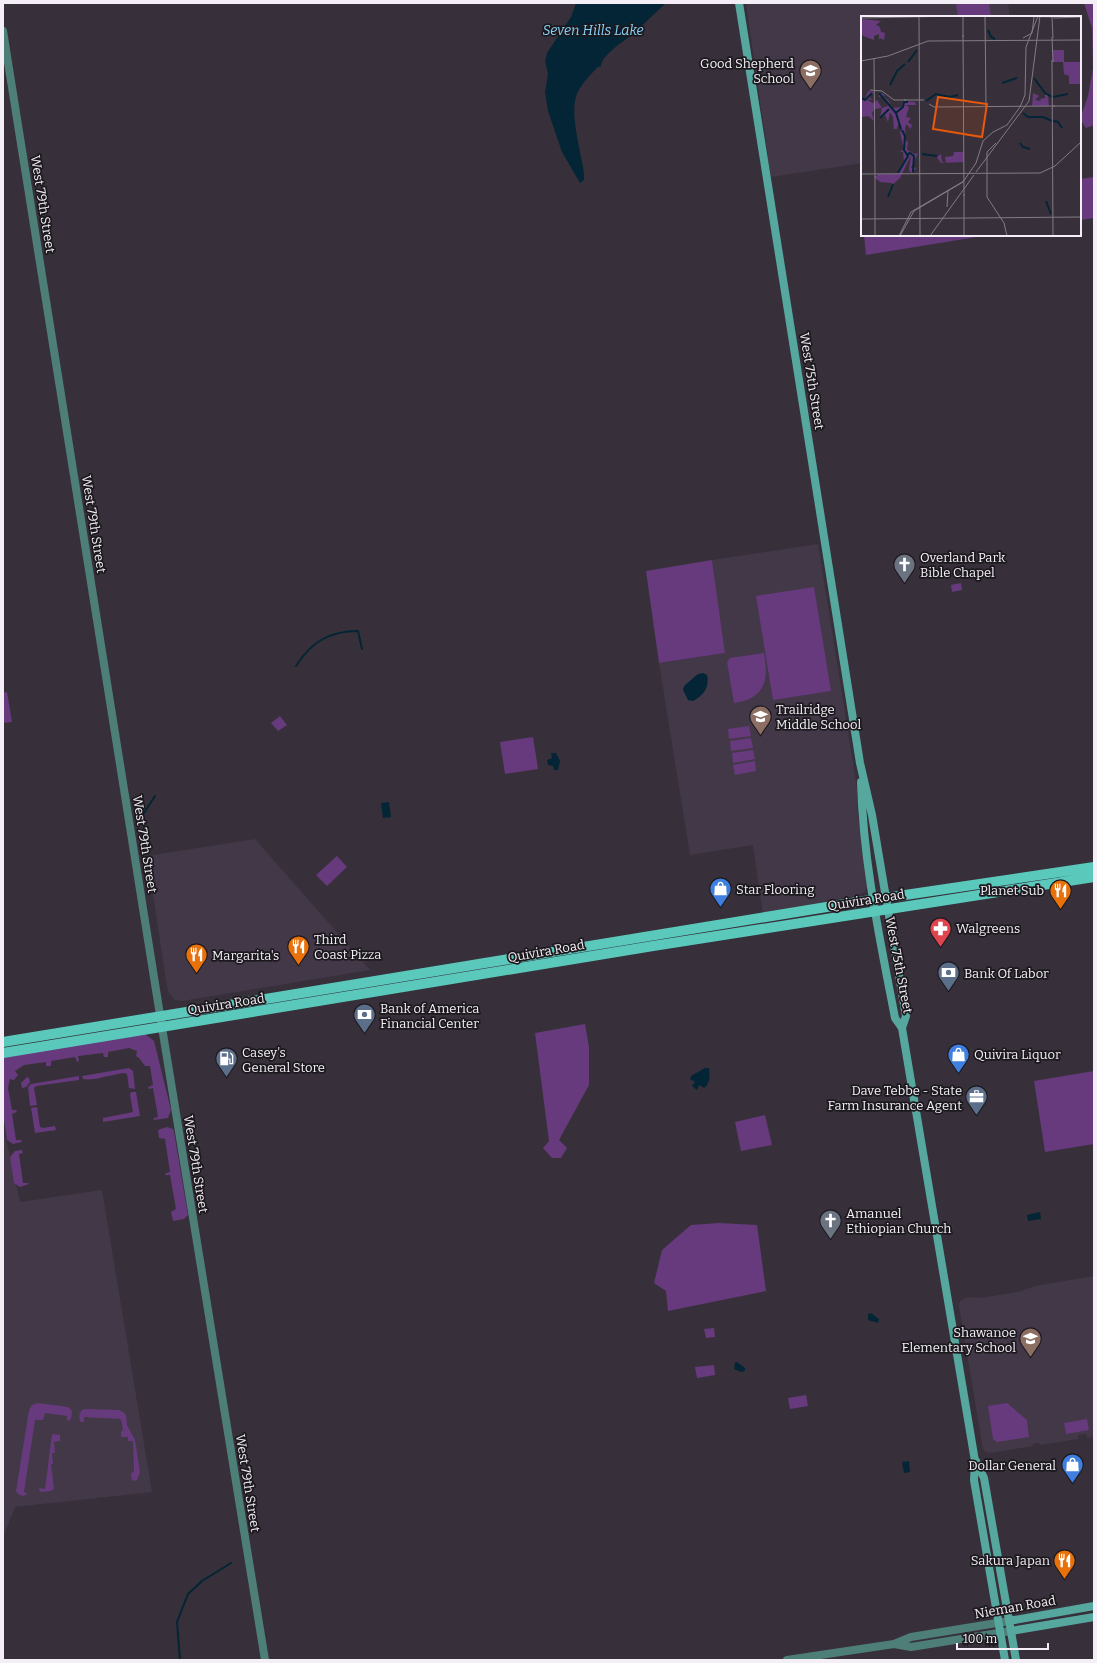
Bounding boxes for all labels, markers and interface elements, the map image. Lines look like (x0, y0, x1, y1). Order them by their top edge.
inset map (861, 16, 1081, 236)
water label: Seven Hills Lake (542, 22, 644, 39)
place label: Good Shepherd School (700, 56, 794, 86)
school or university icon: Good Shepherd School (797, 57, 823, 90)
street label: West 79th Street (28, 154, 58, 254)
street label: West 75th Street (797, 331, 827, 431)
street label: West 79th Street (79, 474, 109, 574)
place label: Overland Park Bible Chapel (920, 550, 1006, 580)
church icon: Overland Park Bible Chapel (892, 551, 918, 584)
place label: Trailridge Middle School (776, 702, 861, 732)
school or university icon: Trailridge Middle School (747, 703, 773, 736)
street label: West 79th Street (130, 794, 160, 894)
shop icon: Star Flooring (708, 876, 734, 909)
restaurant icon: Planet Sub (1047, 877, 1073, 910)
place label: Star Flooring (736, 882, 814, 897)
place label: Planet Sub (980, 883, 1044, 898)
street label: Quivira Road (826, 886, 906, 913)
street label: West 75th Street (882, 915, 916, 1015)
pharmacy icon: Walgreens (927, 915, 953, 948)
place label: Walgreens (956, 921, 1020, 936)
place label: Third Coast Pizza (314, 932, 381, 962)
restaurant icon: Third Coast Pizza (285, 933, 311, 966)
street label: Quivira Road (506, 937, 586, 965)
restaurant icon: Margarita's (183, 942, 209, 975)
place label: Margarita's (212, 948, 279, 963)
bank icon: Bank Of Labor (935, 960, 961, 993)
place label: Bank Of Labor (964, 966, 1049, 981)
street label: Quivira Road (186, 990, 266, 1017)
place label: Bank of America Financial Center (380, 1001, 479, 1031)
bank icon: Bank of America Financial Center (351, 1002, 377, 1035)
shop icon: Quivira Liquor (945, 1041, 971, 1074)
place label: Casey's General Store (242, 1045, 325, 1075)
fuel station icon: Casey's General Store (214, 1046, 240, 1079)
place label: Quivira Liquor (974, 1047, 1061, 1062)
place label: Dave Tebbe - State Farm Insurance Agent (827, 1083, 962, 1113)
office icon: Dave Tebbe - State Farm Insurance Agent (964, 1084, 990, 1117)
street label: West 79th Street (181, 1114, 211, 1214)
place label: Amanuel Ethiopian Church (846, 1206, 951, 1236)
church icon: Amanuel Ethiopian Church (817, 1207, 843, 1240)
place label: Shawanoe Elementary School (901, 1325, 1016, 1355)
school or university icon: Shawanoe Elementary School (1018, 1326, 1044, 1359)
street label: West 79th Street (233, 1433, 263, 1533)
shop icon: Dollar General (1059, 1452, 1085, 1485)
place label: Dollar General (968, 1458, 1056, 1473)
restaurant icon: Sakura Japan (1052, 1547, 1078, 1580)
place label: Sakura Japan (971, 1553, 1051, 1568)
street label: Nieman Road (973, 1592, 1057, 1622)
scale bar (957, 1625, 1048, 1651)
text: 100 m (963, 1632, 998, 1646)

